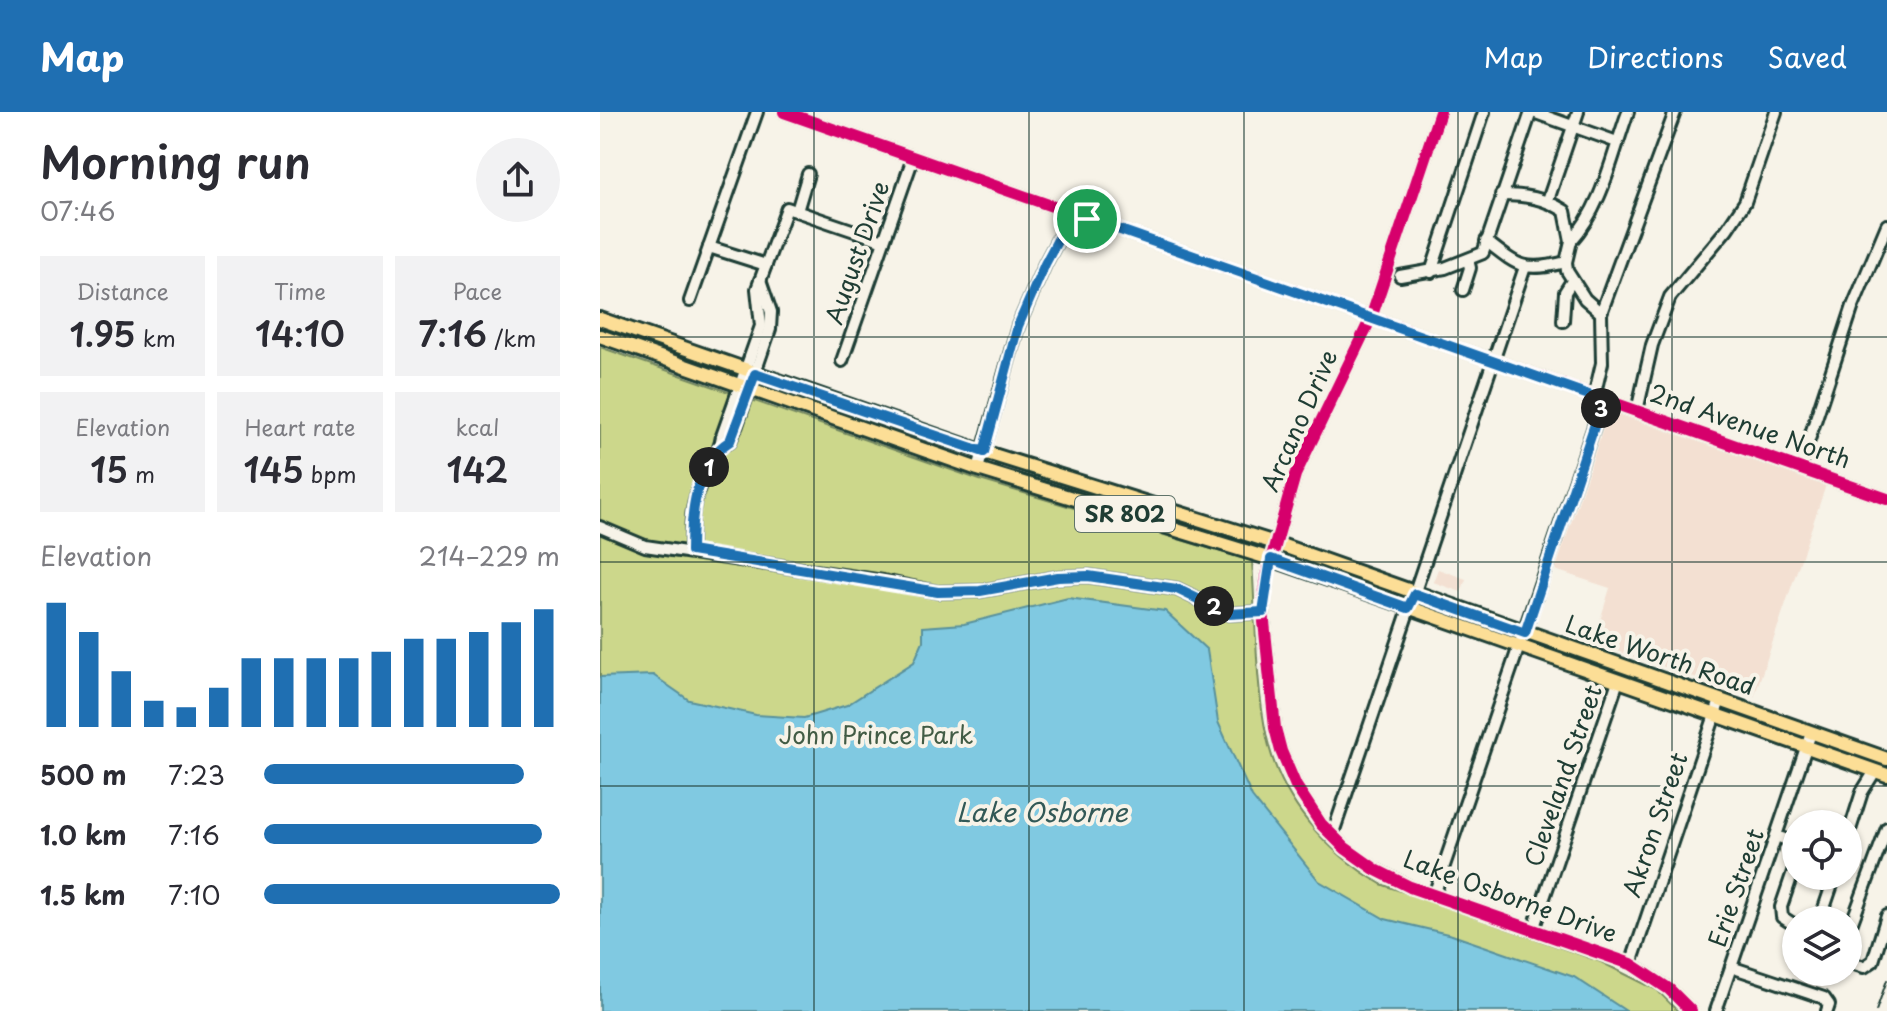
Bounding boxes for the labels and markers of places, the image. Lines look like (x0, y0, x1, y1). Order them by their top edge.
pin (1053, 185, 1121, 253)
pin: 3 (1581, 388, 1621, 428)
pin: 1 (689, 447, 729, 487)
pin: 2 (1194, 586, 1234, 626)

